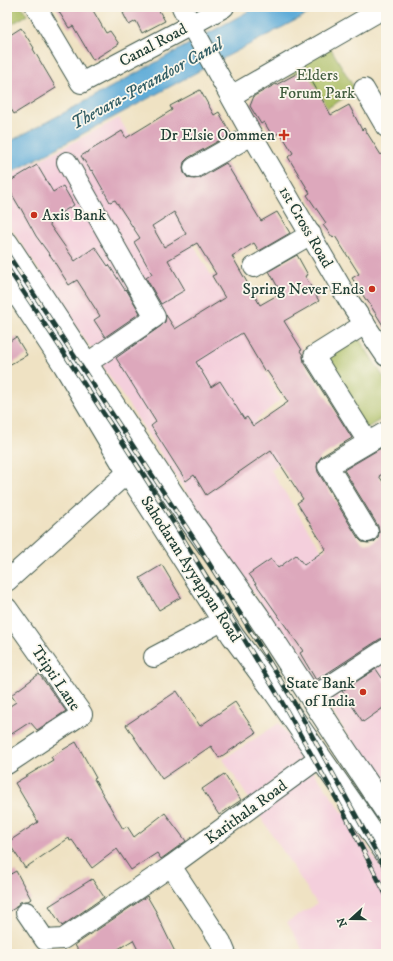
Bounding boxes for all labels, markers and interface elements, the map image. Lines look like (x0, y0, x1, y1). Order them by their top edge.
street label: Canal Road (116, 19, 190, 71)
water label: Thevara-Perandoor Canal (67, 32, 228, 135)
park label: Elders Forum Park (279, 65, 355, 103)
place label: Dr Elsie Oommen (160, 125, 276, 145)
marker: Dr Elsie Oommen (278, 129, 290, 141)
street label: 1st Cross Road (275, 182, 337, 272)
place label: Axis Bank (42, 205, 106, 225)
marker: Axis Bank (29, 210, 39, 220)
place label: Spring Never Ends (243, 279, 364, 299)
marker: Spring Never Ends (367, 284, 377, 294)
street label: Sahodaran Ayyappan Road (136, 492, 246, 646)
street label: Tripti Lane (27, 642, 85, 715)
place label: State Bank of India (286, 673, 355, 711)
marker: State Bank of India (358, 687, 368, 697)
street label: Karithala Road (201, 776, 291, 848)
north arrow (331, 899, 371, 939)
text: N (334, 916, 351, 929)

